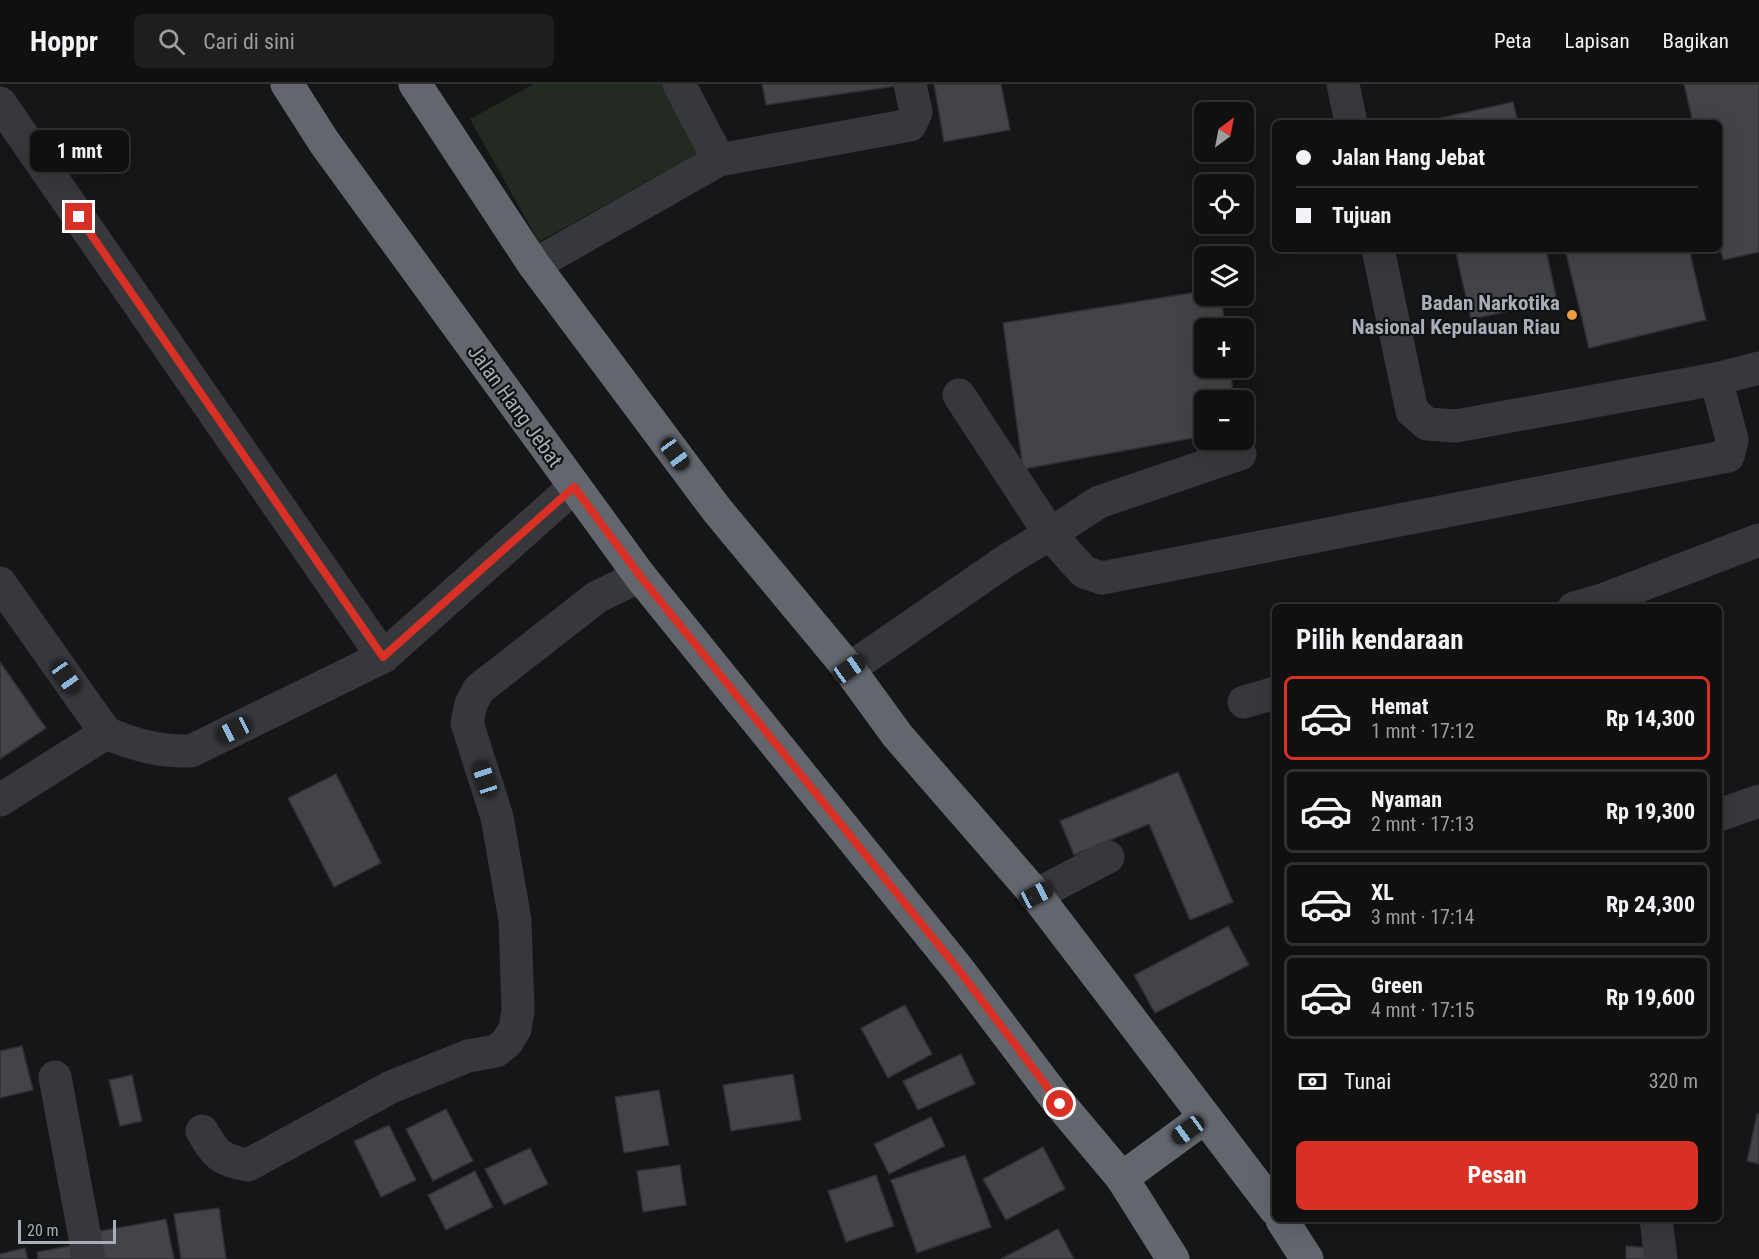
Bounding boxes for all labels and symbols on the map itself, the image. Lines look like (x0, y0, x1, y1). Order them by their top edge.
north arrow (1194, 102, 1254, 162)
callout: 1 mnt (29, 130, 128, 172)
route end (65, 203, 92, 230)
place label: Badan Narkotika Nasional Kepulauan Riau (1352, 291, 1560, 339)
marker: Badan Narkotika Nasional Kepulauan Riau (1565, 308, 1579, 322)
street label: Jalan Hang Jebat (463, 340, 567, 472)
car (657, 434, 693, 474)
car (829, 651, 869, 687)
car (48, 657, 84, 697)
car (214, 714, 254, 746)
car (471, 759, 499, 799)
car (1016, 879, 1056, 911)
route start (1046, 1090, 1073, 1117)
car (1168, 1112, 1208, 1148)
scale bar (18, 1217, 116, 1244)

